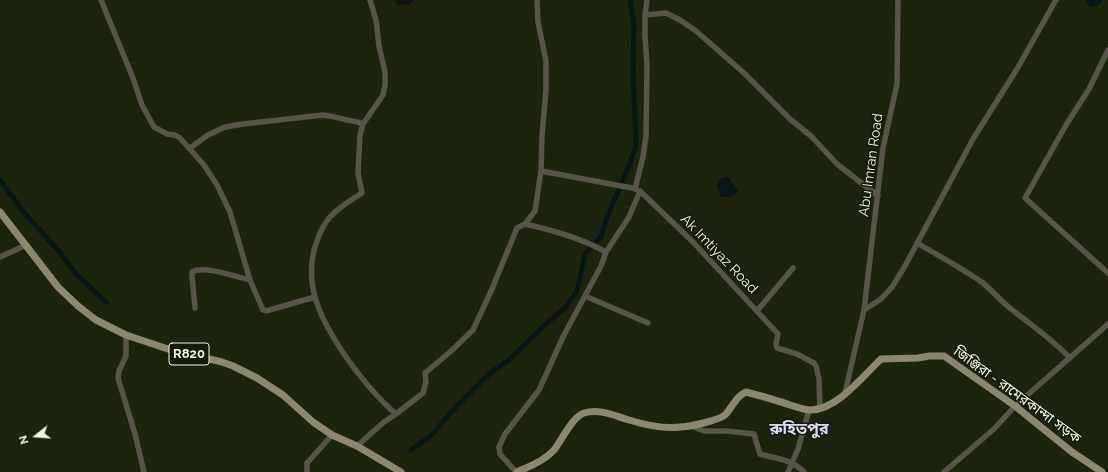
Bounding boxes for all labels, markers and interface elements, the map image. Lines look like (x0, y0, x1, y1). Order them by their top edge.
street label: Abu Imran Road (855, 112, 887, 218)
street label: Ak Imtiyaz Road (677, 211, 761, 297)
road number: R820 (169, 343, 209, 365)
street label: জিঞ্জিরা - রামেরকান্দা সড়ক (950, 343, 1084, 447)
north arrow (16, 416, 56, 456)
district label: রুহিতপুর (769, 419, 829, 439)
text: N (17, 434, 31, 446)

